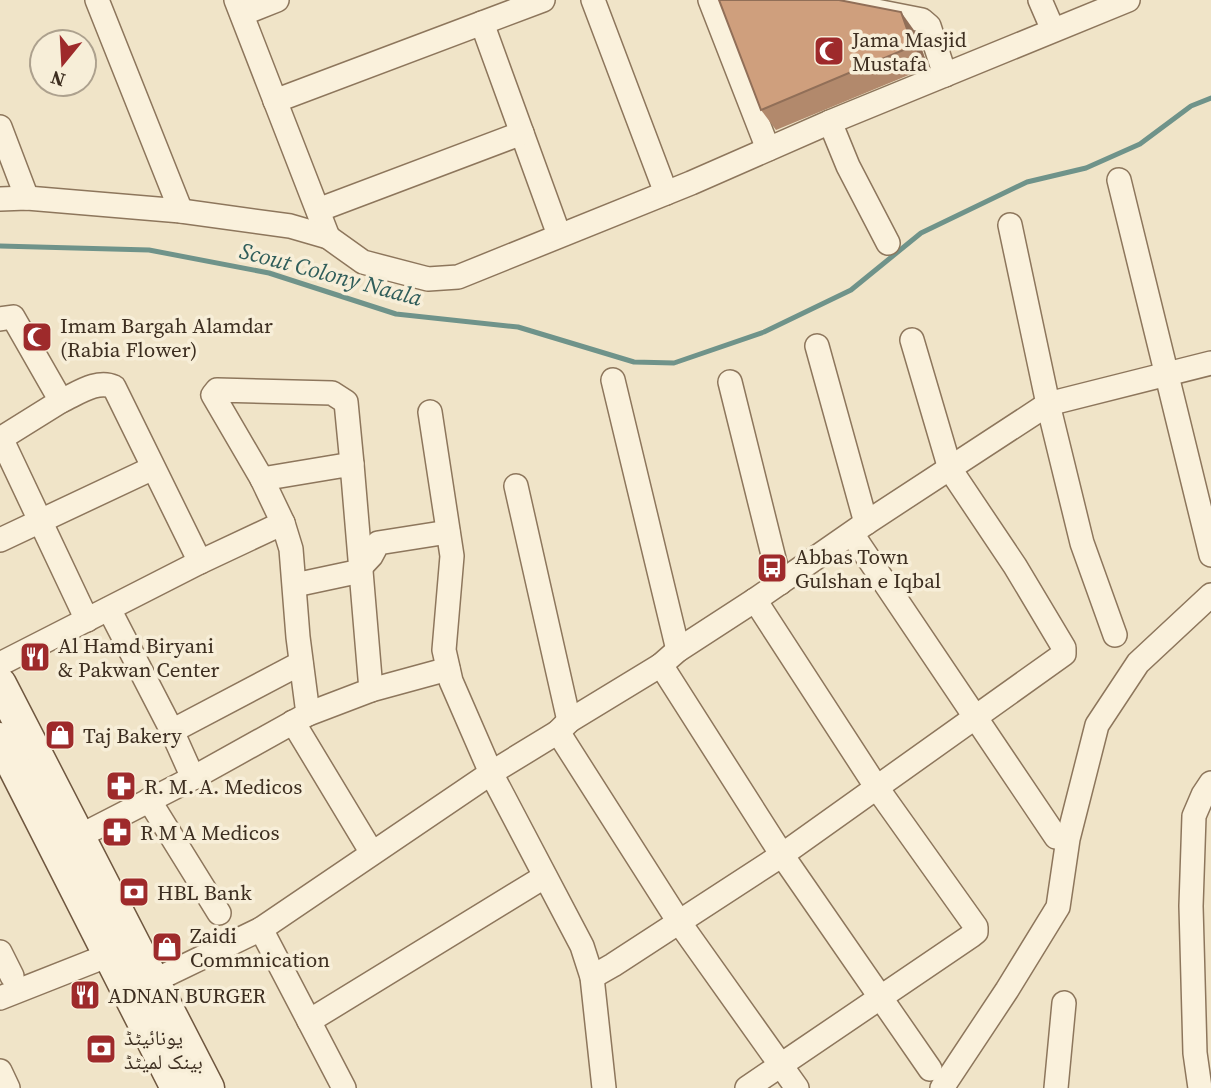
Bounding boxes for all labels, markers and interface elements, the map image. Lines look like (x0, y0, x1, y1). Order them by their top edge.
place label: Jama Masjid Mustafa (851, 25, 967, 78)
north arrow (28, 28, 98, 98)
mosque icon: Jama Masjid Mustafa (812, 34, 846, 68)
text: N (47, 65, 68, 94)
water label: Scout Colony Naala (236, 234, 426, 314)
place label: Imam Bargah Alamdar (Rabia Flower) (60, 311, 273, 364)
mosque icon: Imam Bargah Alamdar (Rabia Flower) (20, 320, 54, 354)
place label: Abbas Town Gulshan e Iqbal (795, 542, 941, 595)
bus stop icon: Abbas Town Gulshan e Iqbal (755, 551, 789, 585)
place label: Al Hamd Biryani & Pakwan Center (58, 631, 220, 684)
restaurant icon: Al Hamd Biryani & Pakwan Center (18, 640, 52, 674)
shop icon: Taj Bakery (43, 718, 77, 752)
place label: Taj Bakery (83, 721, 182, 750)
pharmacy icon: R. M. A. Medicos (104, 769, 138, 803)
place label: R. M. A. Medicos (144, 772, 302, 801)
pharmacy icon: R M A Medicos (100, 815, 134, 849)
place label: R M A Medicos (140, 818, 280, 847)
bank icon: HBL Bank (117, 875, 151, 909)
place label: HBL Bank (157, 878, 252, 907)
place label: Zaidi Commnication (190, 921, 330, 974)
shop icon: Zaidi Commnication (150, 930, 184, 964)
restaurant icon: ADNAN BURGER (68, 978, 102, 1012)
place label: ADNAN BURGER (108, 981, 266, 1010)
place label: یونائیٹڈ بینک لمیٹڈ (124, 1023, 203, 1076)
bank icon: یونائیٹڈ بینک لمیٹڈ (84, 1032, 118, 1066)

